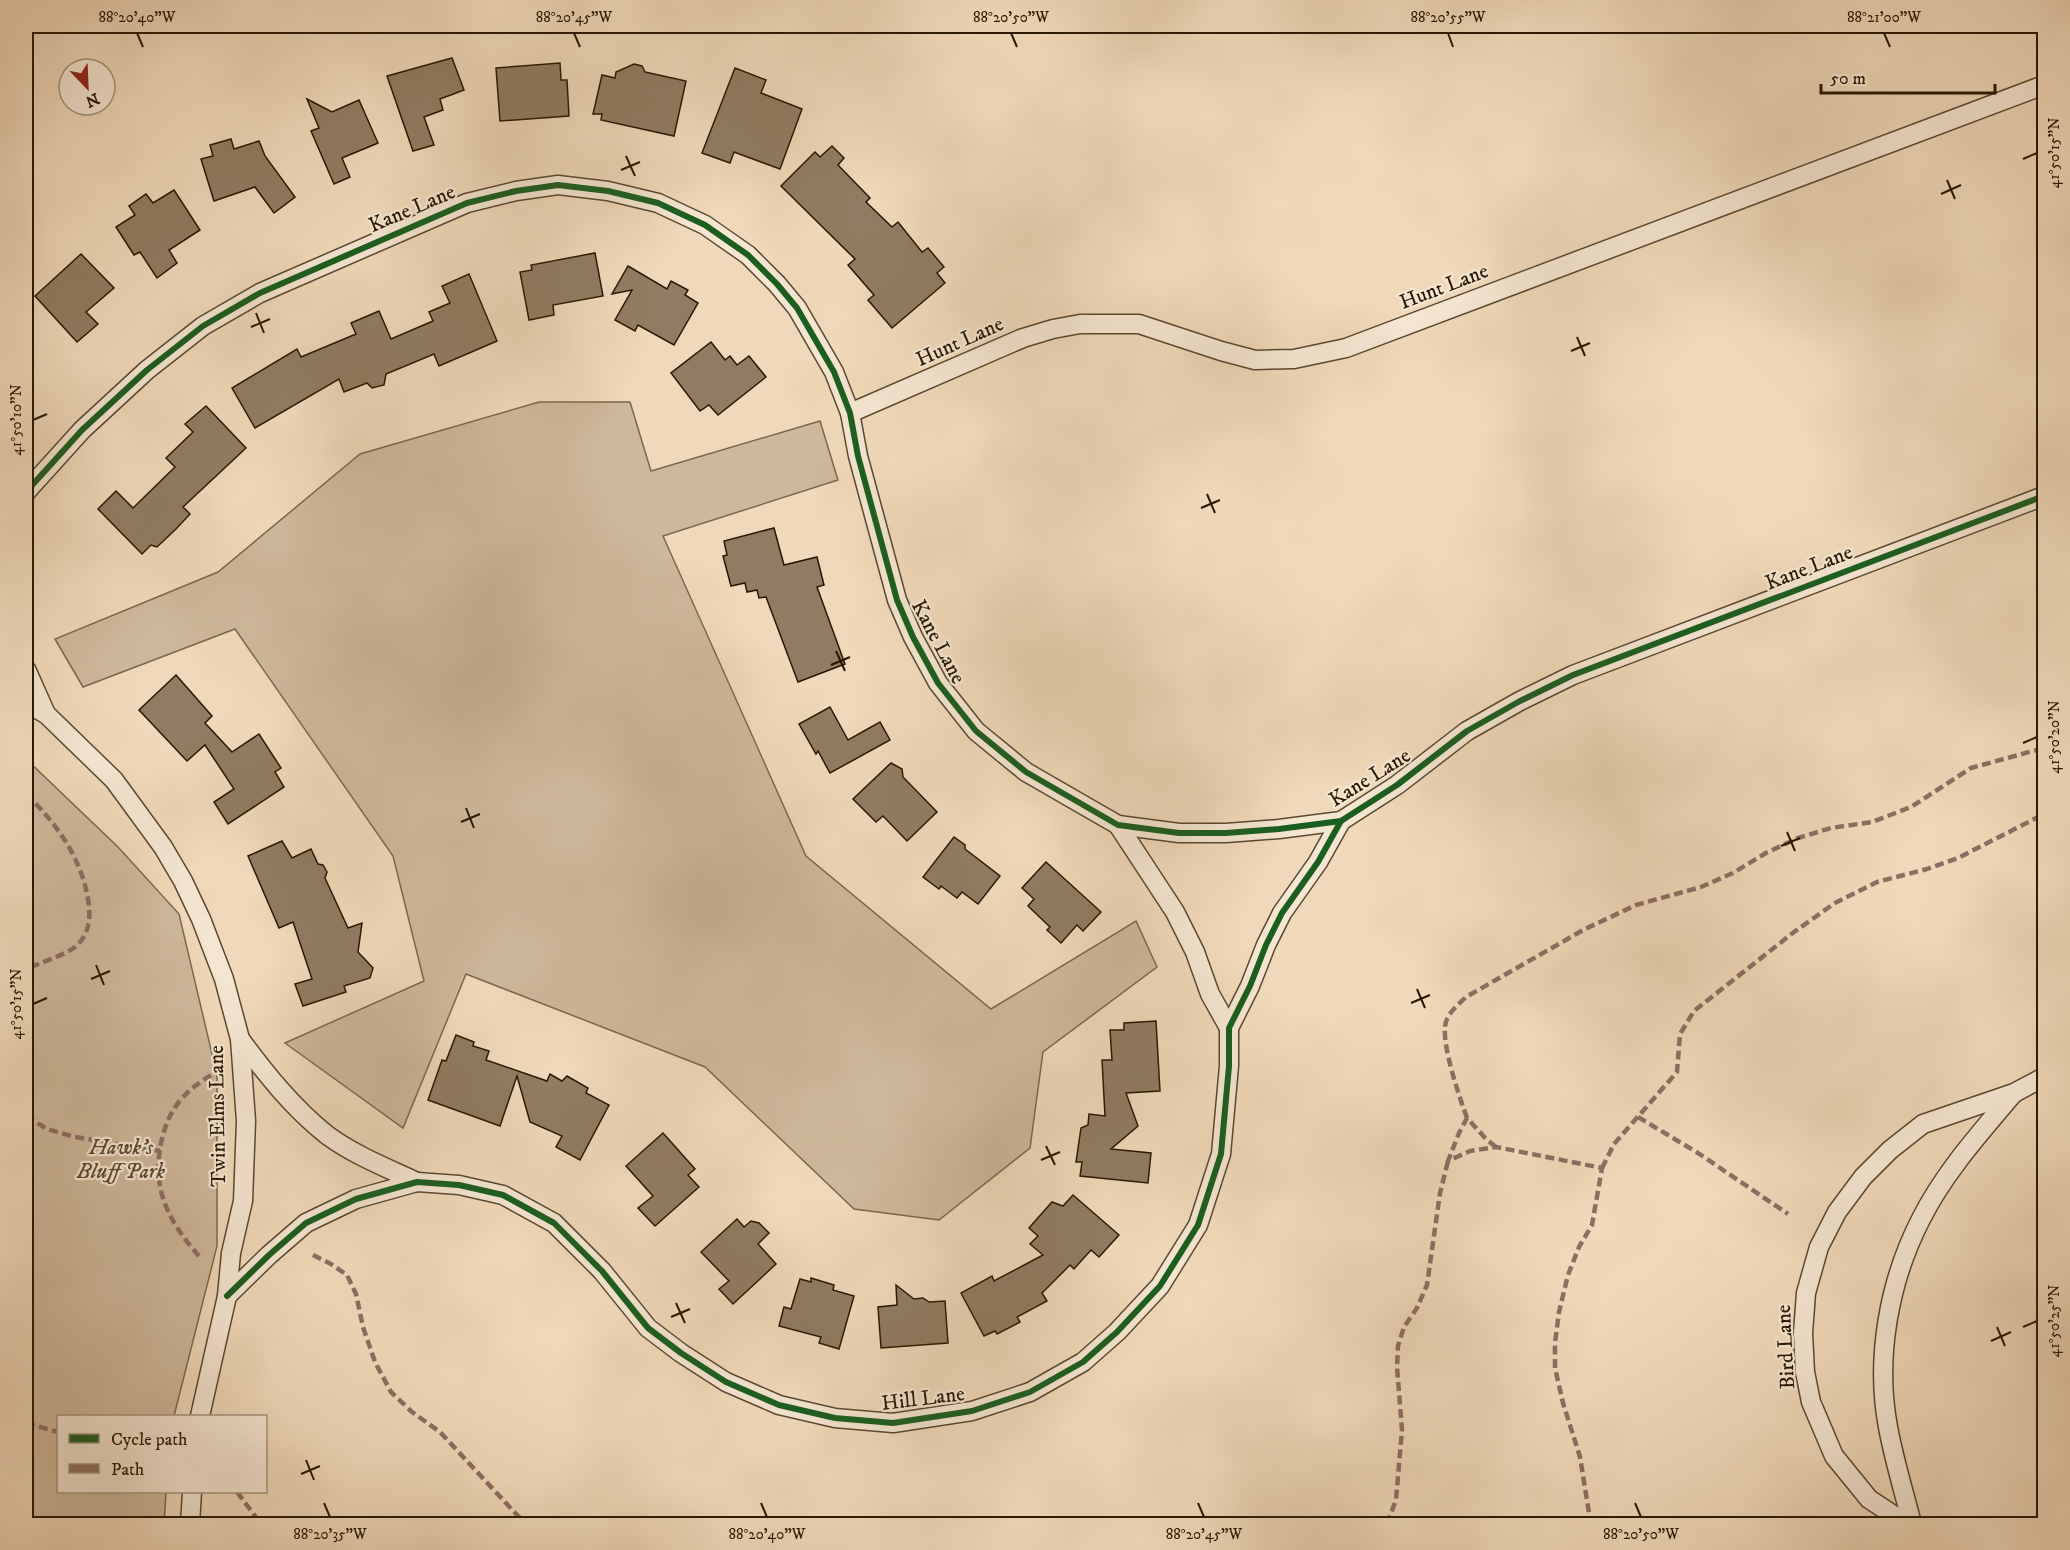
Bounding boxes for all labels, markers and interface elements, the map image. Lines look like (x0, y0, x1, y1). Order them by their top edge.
text: 88°20'40"W (99, 8, 176, 27)
text: 88°20'45"W (536, 8, 612, 27)
text: 88°20'50"W (973, 8, 1049, 27)
text: 88°20'55"W (1410, 8, 1486, 27)
text: 88°21'00"W (1847, 8, 1921, 27)
north arrow (57, 57, 117, 117)
scale bar (1821, 57, 1995, 95)
text: 50 m (1830, 68, 1866, 90)
text: N (83, 88, 102, 112)
text: 41°50'15"N (2045, 118, 2064, 188)
street label: Kane Lane (365, 179, 459, 239)
street label: Hunt Lane (1396, 258, 1492, 316)
street label: Hunt Lane (912, 311, 1008, 373)
text: 41°50'10"N (7, 384, 26, 456)
street label: Kane Lane (1762, 539, 1857, 597)
street label: Kane Lane (905, 596, 971, 689)
text: 41°50'20"N (2045, 700, 2064, 774)
street label: Kane Lane (1324, 743, 1416, 813)
text: 41°50'15"N (7, 969, 26, 1039)
street label: Twin Elms Lane (204, 1045, 232, 1187)
park label: Hawk's Bluff Park (76, 1135, 165, 1185)
text: 41°50'25"N (2045, 1285, 2064, 1357)
street label: Bird Lane (1771, 1304, 1801, 1390)
street label: Hill Lane (880, 1381, 966, 1417)
legend (57, 1415, 267, 1493)
text: Cycle path (111, 1429, 188, 1451)
text: Path (111, 1459, 145, 1481)
text: 88°20'35"W (293, 1525, 367, 1544)
text: 88°20'40"W (729, 1525, 806, 1544)
text: 88°20'45"W (1166, 1525, 1242, 1544)
text: 88°20'50"W (1603, 1525, 1679, 1544)

